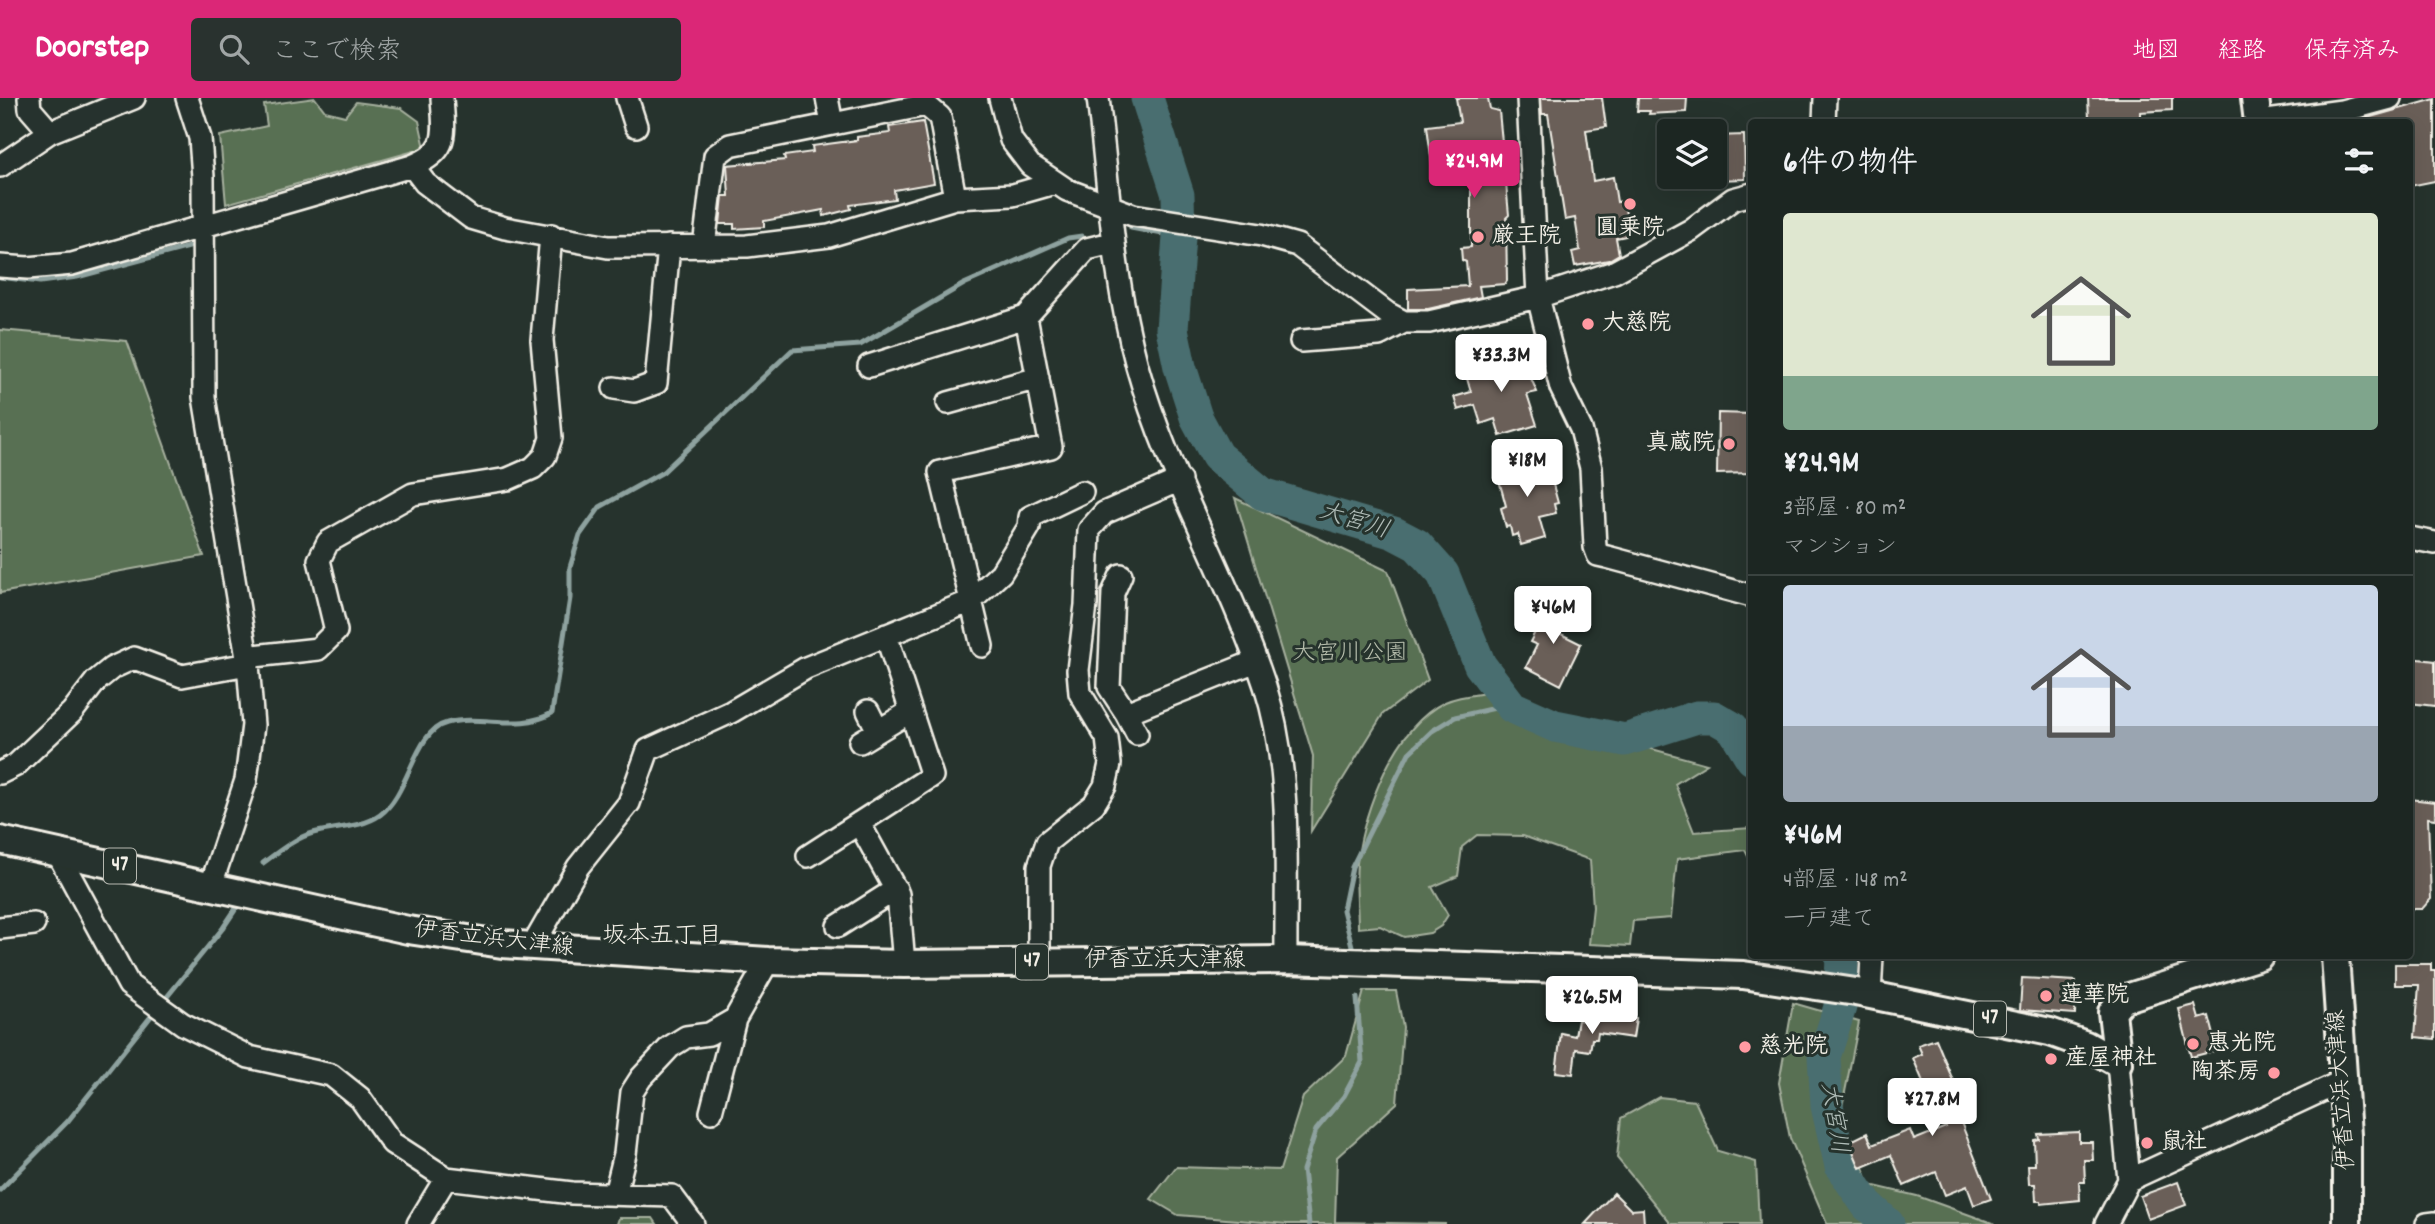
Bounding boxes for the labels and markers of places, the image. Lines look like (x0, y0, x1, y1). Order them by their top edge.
pin: ¥24.9M (1417, 140, 1531, 200)
marker: 圓乗院 (1622, 196, 1638, 212)
place label: 圓乗院 (1596, 213, 1665, 246)
place label: 厳王院 (1492, 221, 1561, 254)
marker: 厳王院 (1470, 229, 1486, 245)
place label: 大慈院 (1602, 308, 1671, 341)
marker: 大慈院 (1580, 316, 1596, 332)
pin: ¥33.3M (1444, 334, 1558, 394)
place label: 真蔵院 (1646, 428, 1715, 461)
marker: 真蔵院 (1721, 436, 1737, 452)
pin: ¥18M (1486, 440, 1568, 499)
pin: ¥46M (1512, 587, 1594, 646)
pin: ¥26.5M (1535, 976, 1649, 1036)
place label: 蓮華院 (2060, 980, 2129, 1013)
marker: 蓮華院 (2038, 988, 2054, 1004)
place label: 惠光院 (2207, 1028, 2276, 1061)
place label: 慈光院 (1759, 1031, 1828, 1064)
marker: 惠光院 (2185, 1036, 2201, 1052)
marker: 慈光院 (1737, 1039, 1753, 1055)
place label: 産屋神社 (2065, 1043, 2157, 1076)
marker: 産屋神社 (2043, 1051, 2059, 1067)
place label: 陶茶房 (2191, 1057, 2260, 1090)
marker: 陶茶房 (2266, 1065, 2282, 1081)
pin: ¥27.8M (1875, 1079, 1989, 1138)
place label: 鼠社 (2161, 1127, 2207, 1160)
marker: 鼠社 (2139, 1135, 2155, 1151)

